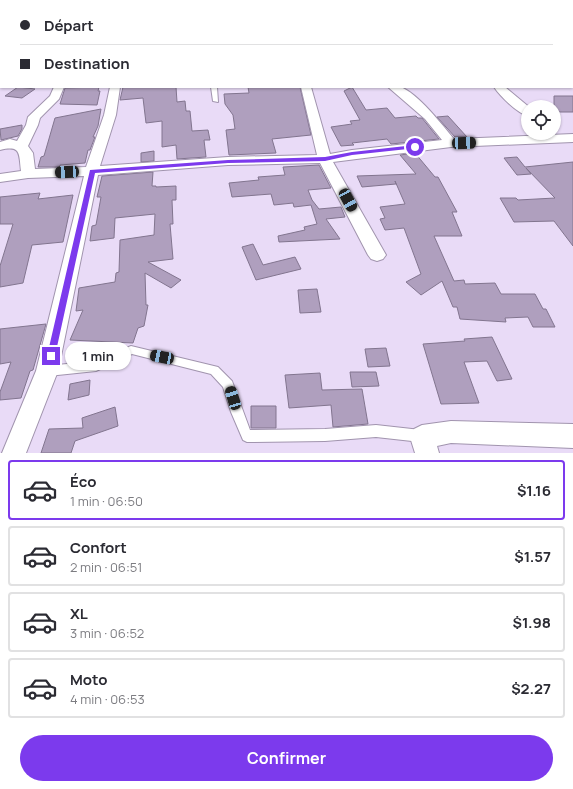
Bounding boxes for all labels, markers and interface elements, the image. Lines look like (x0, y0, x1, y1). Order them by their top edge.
text: Départ (44, 15, 94, 36)
text: Destination (44, 53, 130, 74)
map controls (521, 100, 561, 140)
button: locate (521, 100, 561, 140)
car (452, 137, 476, 149)
route start (406, 138, 424, 156)
car (55, 165, 79, 179)
car (337, 187, 359, 213)
callout: 1 min (65, 342, 131, 370)
route end (42, 347, 60, 365)
text: 1 min (82, 347, 114, 365)
car (149, 349, 175, 365)
car (224, 385, 242, 411)
text: Éco (70, 471, 96, 492)
icon: car (22, 472, 58, 508)
text: $1.16 (517, 480, 551, 501)
text: 1 min · 06:50 (70, 492, 143, 510)
text: Confort (70, 537, 127, 558)
icon: car (22, 538, 58, 574)
text: $1.57 (514, 546, 551, 567)
text: 2 min · 06:51 (70, 558, 142, 576)
text: XL (70, 603, 88, 624)
icon: car (22, 604, 58, 640)
text: $1.98 (513, 612, 551, 633)
text: 3 min · 06:52 (70, 624, 144, 642)
text: Moto (70, 669, 107, 690)
icon: car (22, 670, 58, 706)
text: $2.27 (511, 678, 551, 699)
text: 4 min · 06:53 (70, 690, 145, 708)
button: Confirmer (20, 735, 553, 781)

